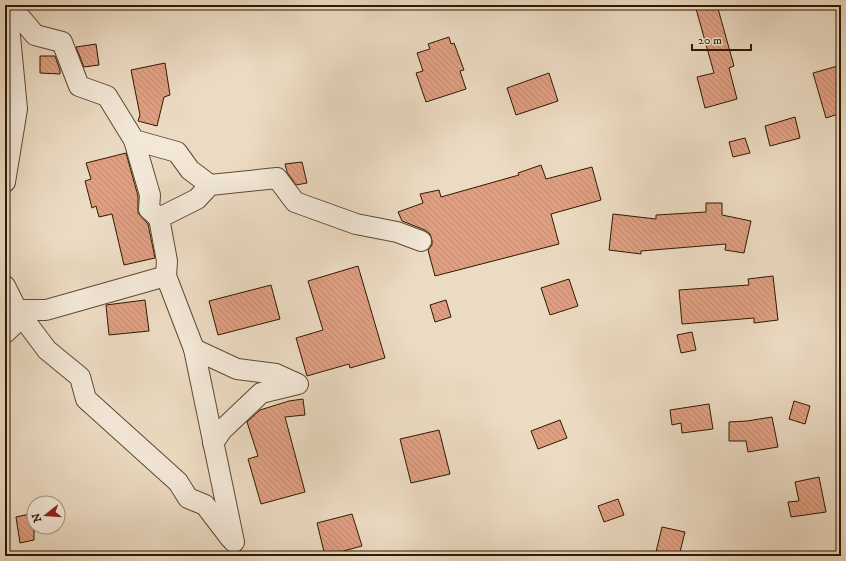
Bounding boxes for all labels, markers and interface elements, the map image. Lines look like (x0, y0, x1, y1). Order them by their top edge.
scale bar (692, 26, 751, 52)
text: 20 m (698, 33, 722, 48)
north arrow (26, 495, 66, 535)
text: N (29, 511, 45, 524)

